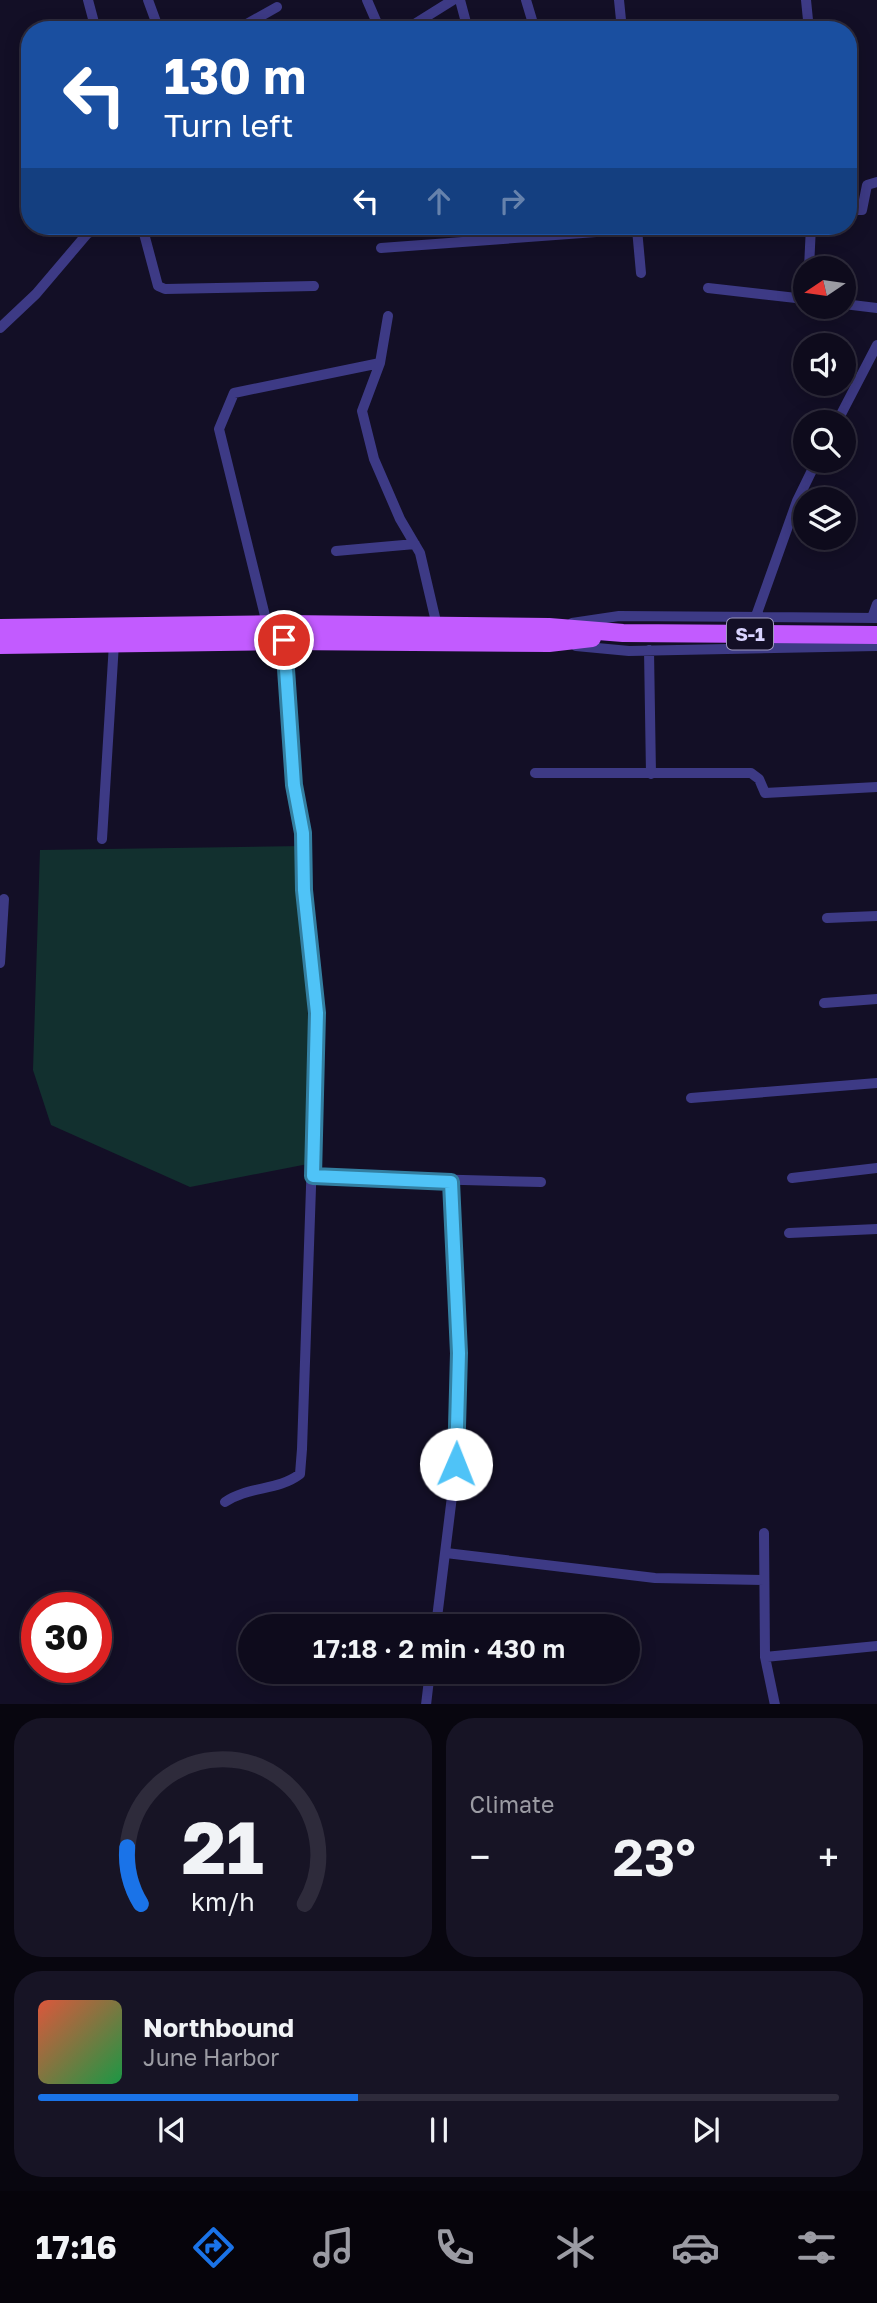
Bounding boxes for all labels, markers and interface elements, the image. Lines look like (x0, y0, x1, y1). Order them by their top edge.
text: 130 m (164, 46, 306, 105)
icon: left (49, 49, 140, 140)
text: Turn left (164, 106, 293, 144)
icon: left (347, 182, 385, 220)
icon: ahead (420, 182, 458, 220)
icon: right (493, 182, 531, 220)
north arrow (793, 256, 856, 318)
map controls (793, 256, 856, 550)
button: sound (793, 333, 856, 396)
button: search (793, 410, 856, 473)
button: layers (793, 487, 856, 550)
pin (254, 610, 314, 670)
road number: S-1 (727, 618, 773, 650)
icon: arrive (265, 621, 303, 659)
position arrow (419, 1427, 493, 1501)
speed limit sign: 30 (21, 1592, 112, 1683)
text: 17:18 · 2 min · 430 m (313, 1633, 565, 1664)
text: Climate (470, 1790, 554, 1818)
text: 21 (182, 1803, 264, 1890)
text: 23° (613, 1825, 696, 1887)
text: − (470, 1834, 490, 1879)
text: + (818, 1834, 839, 1879)
text: km/h (191, 1885, 255, 1916)
text: Northbound (143, 2012, 294, 2043)
text: June Harbor (143, 2043, 279, 2071)
icon: previous (153, 2111, 191, 2149)
icon: pause (420, 2111, 458, 2149)
icon: next (687, 2111, 725, 2149)
icon: directions (189, 2223, 238, 2272)
icon: music (309, 2223, 358, 2272)
icon: phone (430, 2223, 479, 2272)
icon: climate (551, 2223, 600, 2272)
icon: car (671, 2223, 720, 2272)
icon: filters (792, 2223, 841, 2272)
text: 17:16 (36, 2228, 117, 2266)

